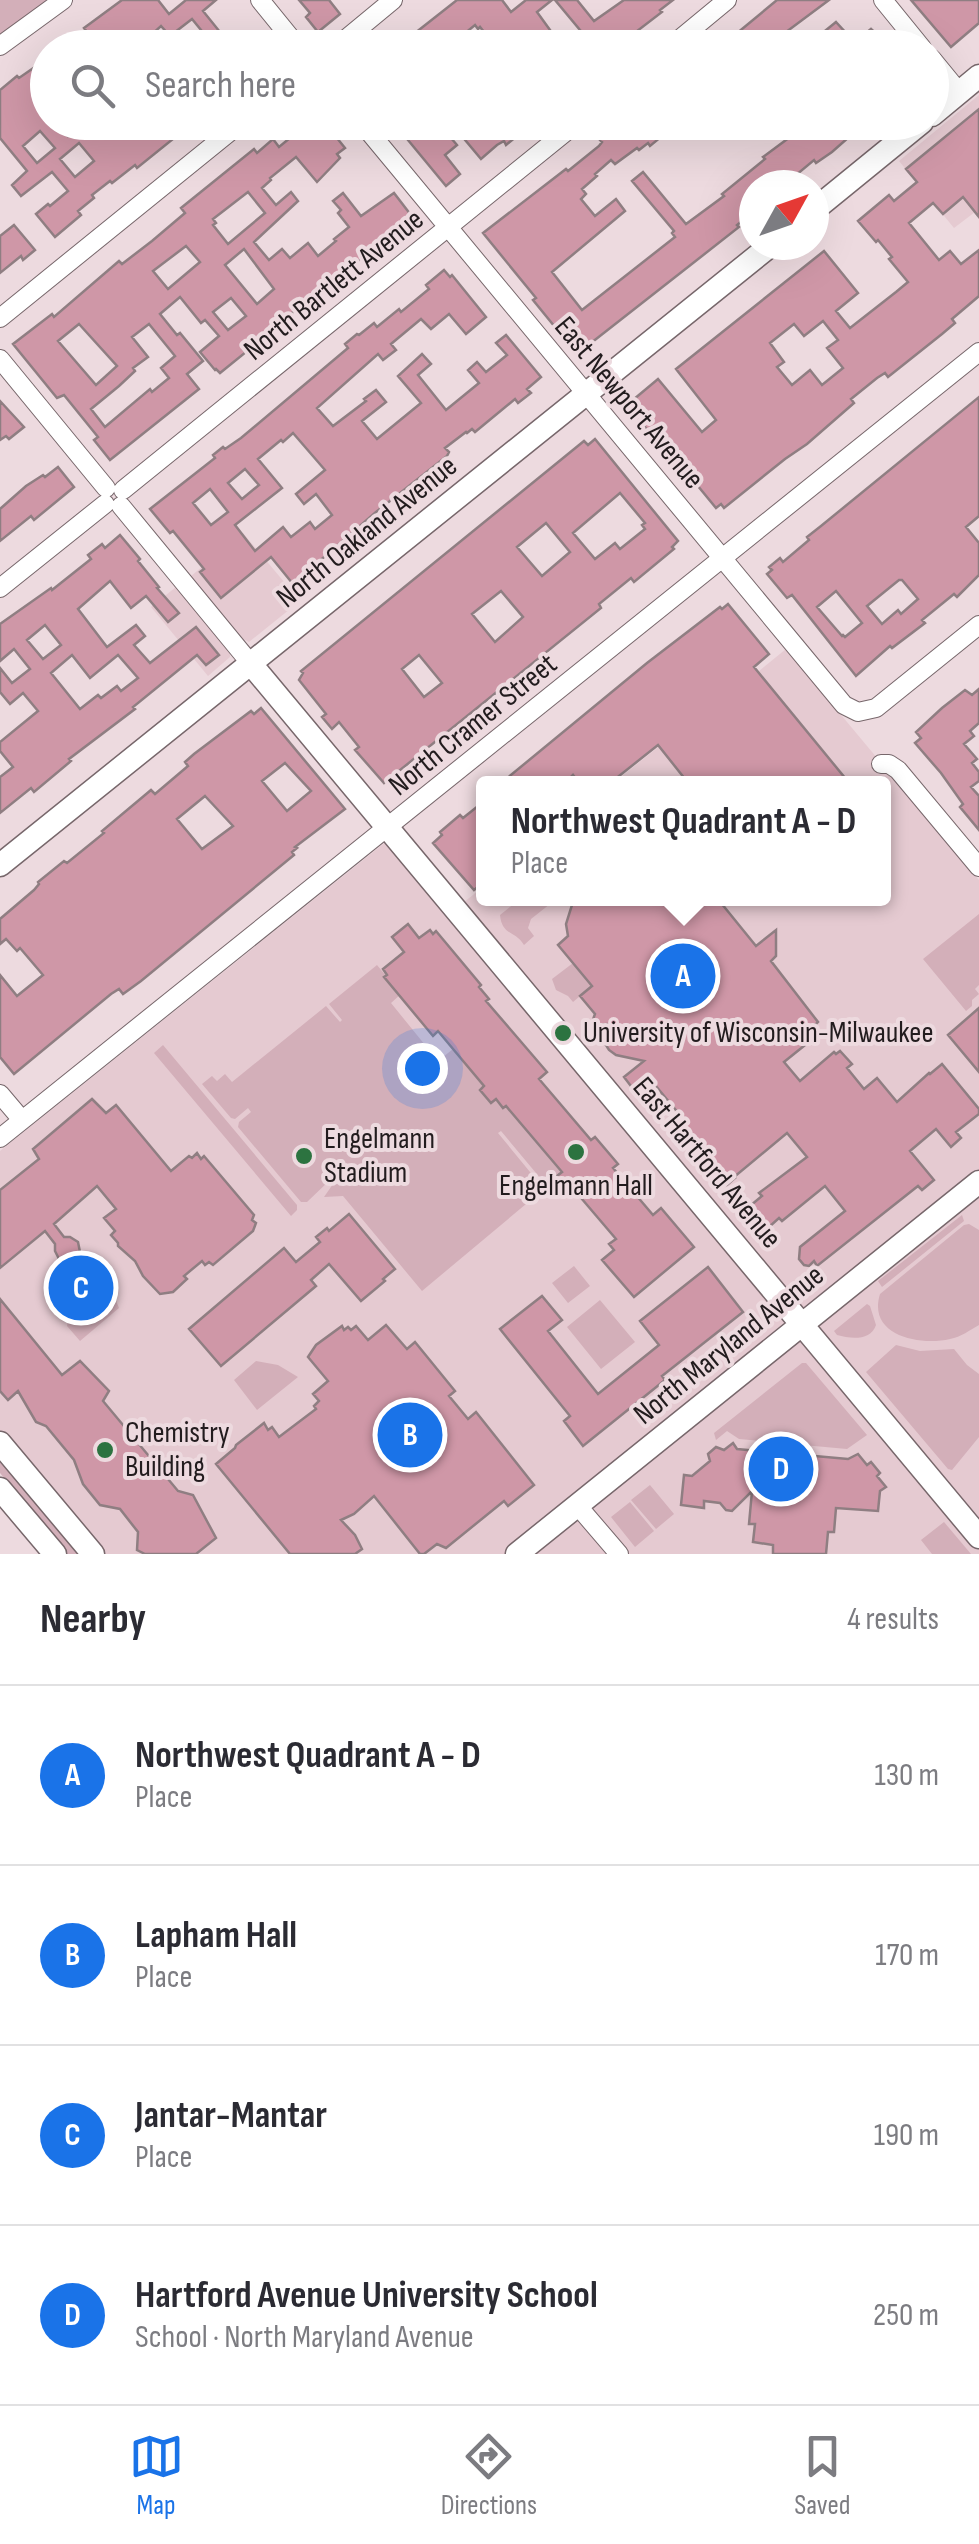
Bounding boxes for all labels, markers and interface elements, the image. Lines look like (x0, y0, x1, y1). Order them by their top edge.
search box (30, 30, 949, 140)
icon: search (65, 58, 120, 113)
text: Search here (145, 63, 296, 108)
north arrow (739, 170, 829, 260)
street label: North Bartlett Avenue (237, 202, 431, 368)
street label: East Newport Avenue (547, 310, 711, 496)
street label: North Oakland Avenue (270, 448, 464, 616)
street label: North Cramer Street (382, 646, 564, 804)
popup (476, 776, 891, 906)
text: Northwest Quadrant A - D (511, 799, 856, 844)
text: Place (511, 844, 568, 883)
pin: A (650, 938, 716, 1014)
place label: University of Wisconsin-Milwaukee (583, 1015, 933, 1051)
marker: University of Wisconsin-Milwaukee (552, 1022, 574, 1044)
your location (397, 1043, 448, 1094)
street label: East Hartford Avenue (625, 1070, 789, 1256)
place label: Engelmann Stadium (324, 1121, 435, 1191)
marker: Engelmann Hall (565, 1141, 587, 1163)
marker: Engelmann Stadium (293, 1145, 315, 1167)
place label: Engelmann Hall (499, 1168, 653, 1204)
pin: C (48, 1250, 114, 1326)
street label: North Maryland Avenue (627, 1257, 831, 1433)
pin: B (378, 1398, 442, 1472)
place label: Chemistry Building (125, 1415, 230, 1485)
pin: D (748, 1432, 814, 1506)
marker: Chemistry Building (94, 1439, 116, 1461)
text: Nearby (40, 1594, 146, 1645)
text: 4 results (847, 1600, 939, 1639)
text: Northwest Quadrant A - D (135, 1733, 481, 1778)
text: A (65, 1756, 80, 1795)
text: 130 m (874, 1756, 939, 1795)
text: Place (135, 1778, 192, 1817)
text: Lapham Hall (135, 1913, 297, 1958)
text: B (65, 1936, 80, 1975)
text: 170 m (875, 1936, 939, 1975)
text: Place (135, 1958, 192, 1997)
text: Jantar-Mantar (135, 2093, 327, 2138)
text: C (64, 2116, 81, 2155)
text: 190 m (874, 2116, 939, 2155)
text: Place (135, 2138, 192, 2177)
text: Hartford Avenue University School (135, 2273, 598, 2318)
text: D (64, 2296, 81, 2335)
text: 250 m (873, 2296, 939, 2335)
text: School · North Maryland Avenue (135, 2318, 474, 2357)
tab: Map (129, 2429, 184, 2522)
tab: Directions (441, 2429, 537, 2522)
tab: Saved (794, 2429, 850, 2522)

